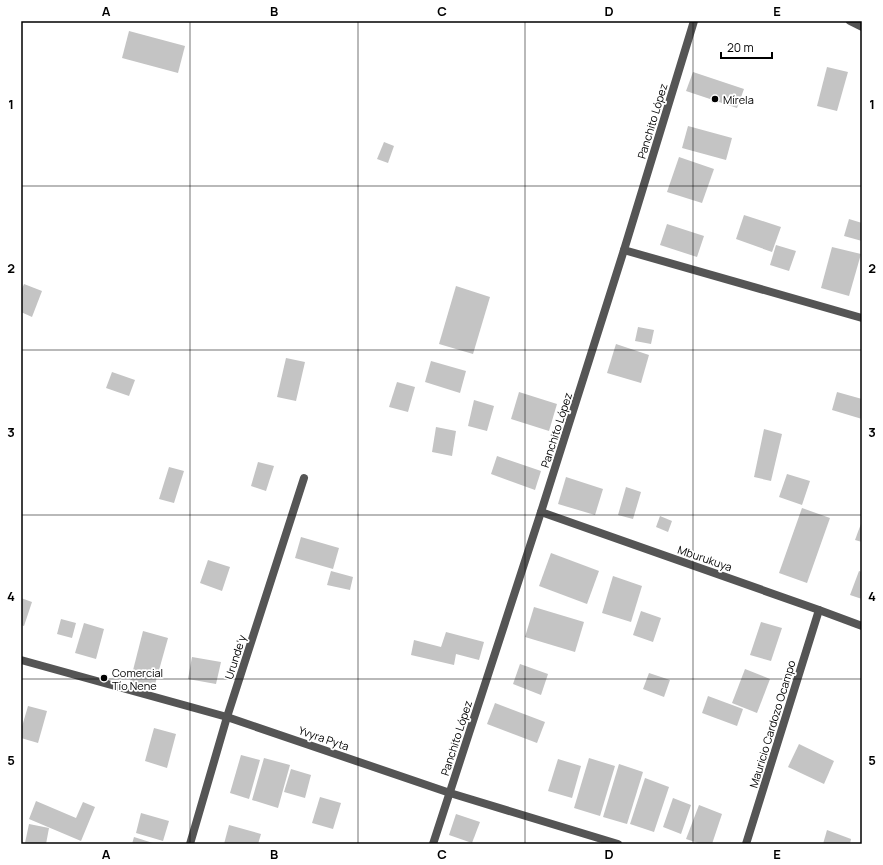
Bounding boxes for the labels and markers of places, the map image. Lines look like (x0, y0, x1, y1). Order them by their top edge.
place label: Mírela (723, 92, 754, 107)
marker: Mírela (710, 94, 720, 104)
place label: Comercial Tío Nene (112, 665, 163, 693)
marker: Comercial Tío Nene (99, 673, 109, 683)

